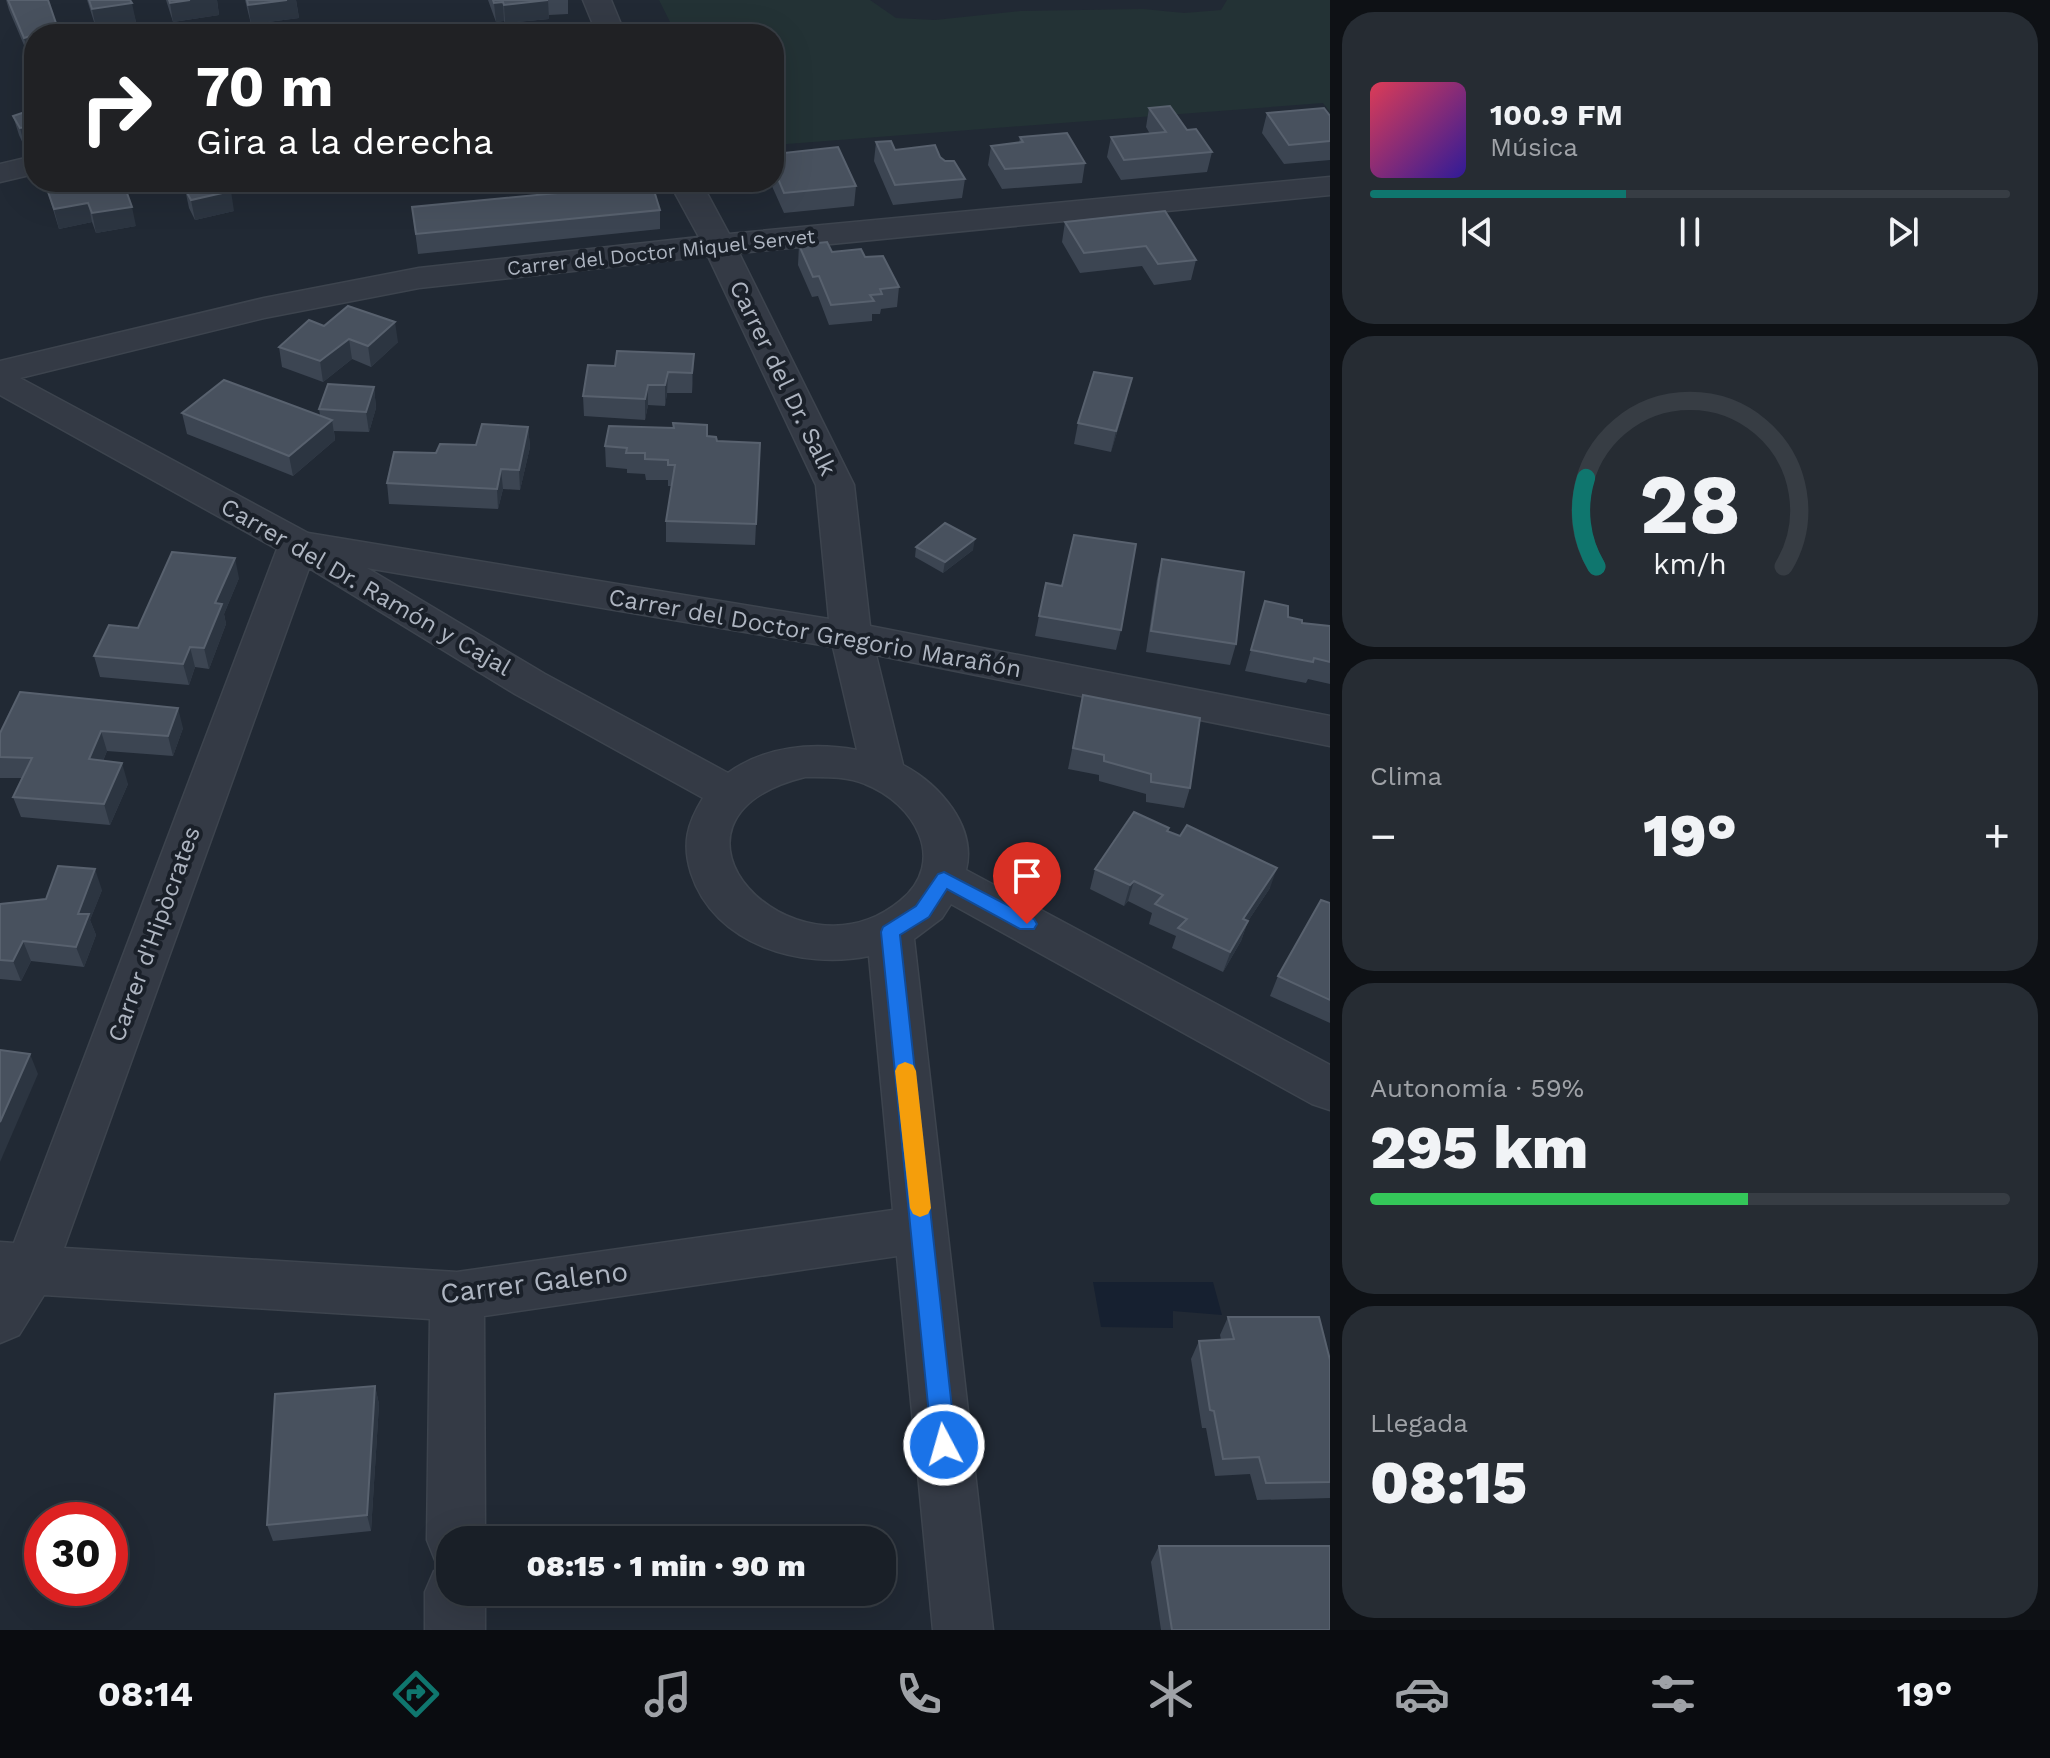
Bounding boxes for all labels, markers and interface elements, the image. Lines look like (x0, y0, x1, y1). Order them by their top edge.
text: 70 m (196, 54, 333, 120)
icon: right (64, 56, 168, 160)
text: 100.9 FM (1490, 97, 1623, 132)
text: Gira a la derecha (196, 121, 493, 163)
text: Música (1490, 132, 1578, 162)
icon: previous (1455, 210, 1499, 254)
icon: pause (1668, 210, 1712, 254)
icon: next (1881, 210, 1925, 254)
street label: Carrer del Doctor Miquel Servet (506, 224, 817, 280)
street label: Carrer del Dr. Salk (724, 276, 843, 480)
text: 28 (1639, 456, 1741, 553)
street label: Carrer del Dr. Ramón y Cajal (216, 492, 517, 682)
text: km/h (1653, 548, 1727, 582)
street label: Carrer del Doctor Gregorio Marañón (606, 583, 1024, 683)
text: Clima (1370, 761, 1442, 791)
text: 19° (1643, 800, 1737, 871)
text: − (1370, 810, 1397, 862)
text: + (1983, 810, 2010, 862)
street label: Carrer d'Hipòcrates (102, 822, 206, 1046)
pin (993, 842, 1061, 924)
icon: arrive (1005, 854, 1049, 898)
text: Autonomía · 59% (1370, 1073, 1584, 1103)
text: 295 km (1370, 1112, 1588, 1183)
street label: Carrer Galeno (438, 1255, 630, 1310)
position arrow (902, 1403, 986, 1487)
text: Llegada (1370, 1408, 1468, 1438)
text: 08:15 (1370, 1447, 1527, 1518)
speed limit sign: 30 (24, 1502, 128, 1606)
text: 08:15 · 1 min · 90 m (526, 1548, 806, 1583)
icon: directions (388, 1666, 444, 1722)
icon: music (640, 1666, 696, 1722)
icon: phone (891, 1666, 947, 1722)
icon: climate (1143, 1666, 1199, 1722)
icon: car (1394, 1666, 1450, 1722)
icon: filters (1645, 1666, 1701, 1722)
text: 08:14 (98, 1673, 193, 1715)
text: 19° (1897, 1673, 1952, 1715)

